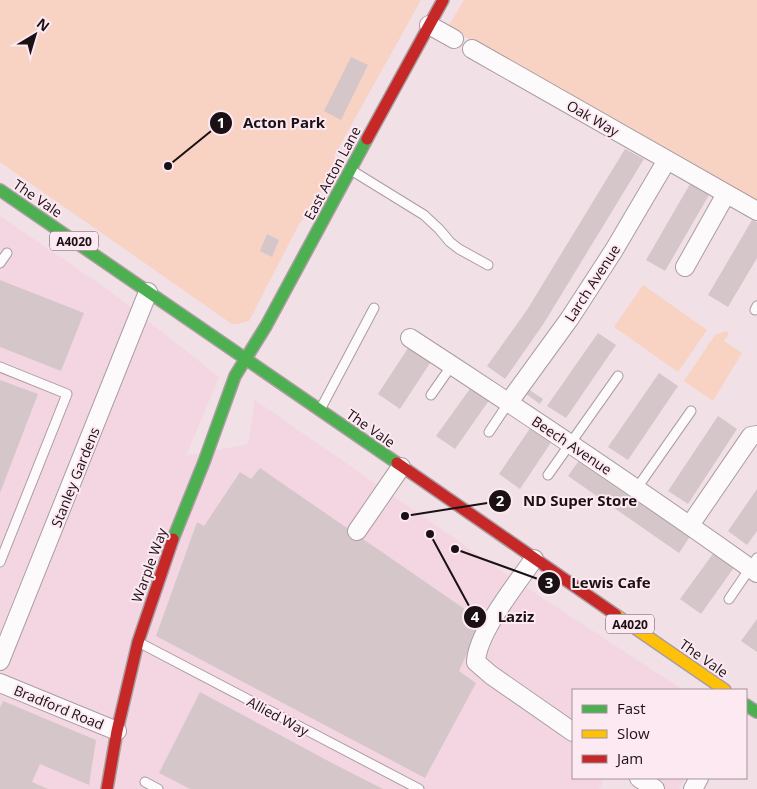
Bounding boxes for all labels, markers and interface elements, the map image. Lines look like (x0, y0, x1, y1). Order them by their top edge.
north arrow (10, 10, 60, 60)
text: N (33, 13, 54, 35)
street label: Oak Way (563, 95, 623, 141)
callout: Acton Park (208, 108, 335, 138)
text: 1 (217, 112, 225, 132)
text: Acton Park (243, 112, 326, 132)
street label: East Acton Lane (299, 123, 365, 223)
street label: The Vale (10, 175, 66, 221)
road number: A4020 (50, 232, 98, 250)
street label: Larch Avenue (560, 241, 624, 325)
street label: The Vale (343, 404, 399, 452)
street label: Beech Avenue (528, 411, 616, 479)
street label: Stanley Gardens (46, 424, 104, 530)
callout: ND Super Store (488, 486, 647, 516)
text: 2 (496, 490, 505, 510)
text: ND Super Store (523, 490, 637, 510)
street label: Warple Way (127, 524, 172, 605)
callout: Lewis Cafe (536, 568, 661, 598)
text: 3 (545, 572, 553, 592)
text: Lewis Cafe (571, 572, 651, 592)
callout: Laziz (463, 602, 545, 632)
text: 4 (471, 606, 480, 626)
text: Laziz (498, 606, 534, 626)
road number: A4020 (606, 614, 654, 634)
street label: The Vale (676, 634, 732, 682)
street label: Bradford Road (11, 680, 107, 734)
legend (572, 689, 747, 779)
street label: Allied Way (244, 692, 313, 741)
text: Fast (617, 698, 646, 718)
text: Slow (617, 723, 650, 743)
text: Jam (615, 748, 643, 768)

